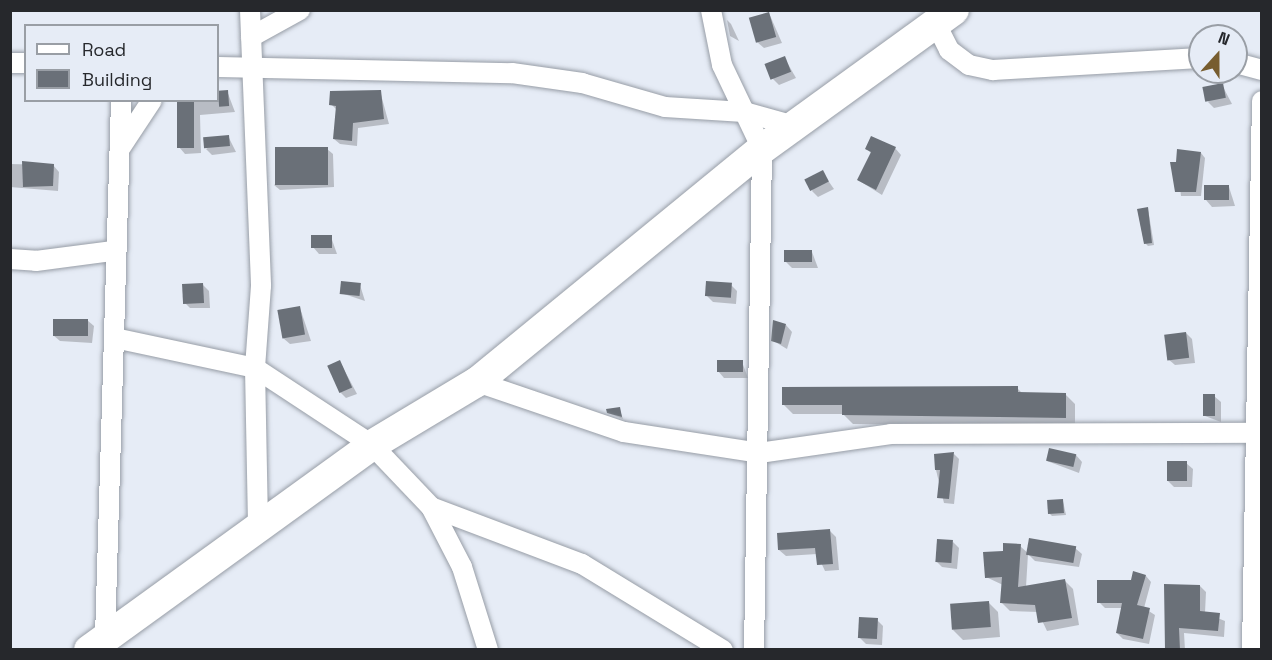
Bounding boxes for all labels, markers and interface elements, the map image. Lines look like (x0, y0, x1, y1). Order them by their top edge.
legend (24, 24, 219, 102)
north arrow (1188, 24, 1248, 84)
text: N (1215, 27, 1233, 50)
text: Road (82, 38, 126, 61)
text: Building (82, 68, 152, 91)

